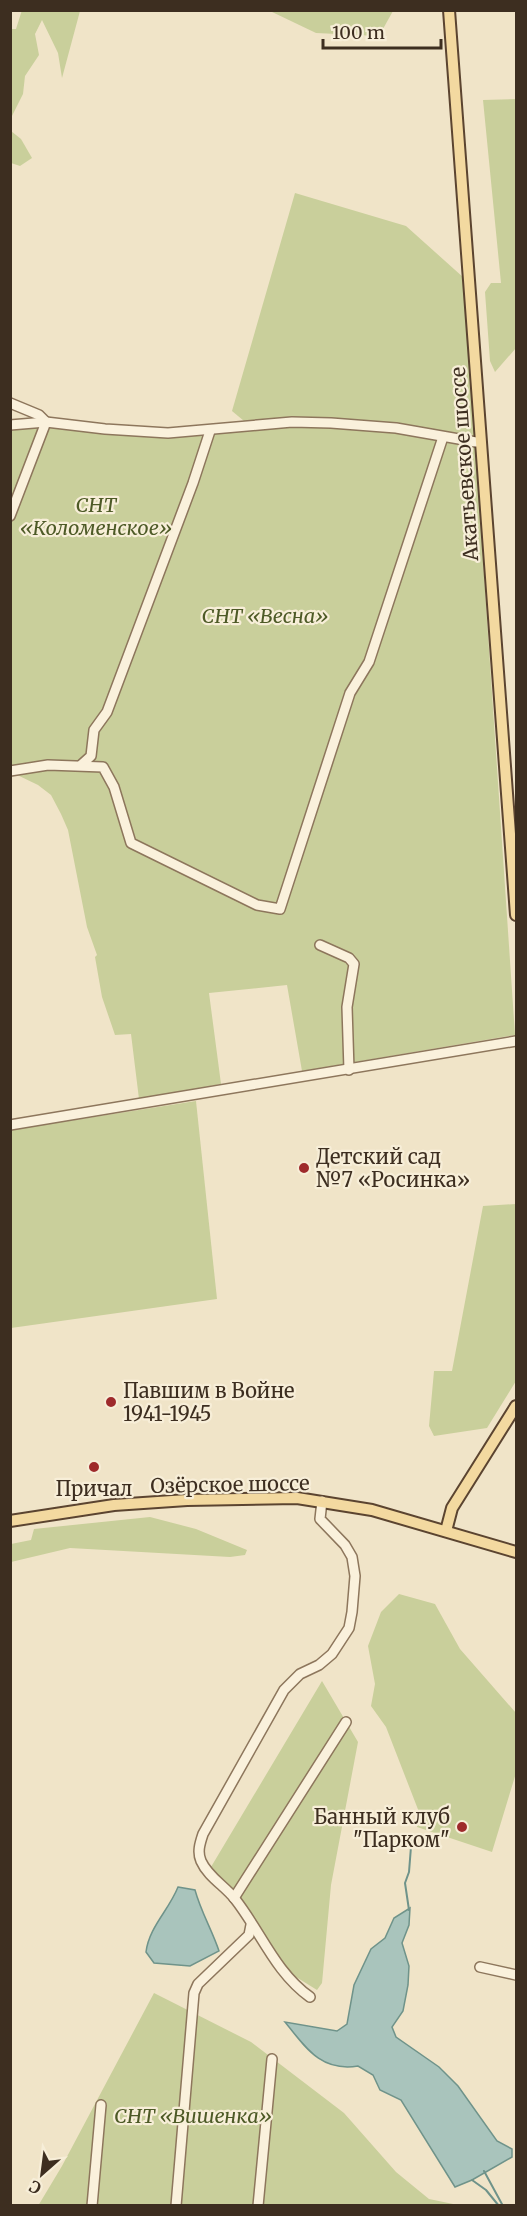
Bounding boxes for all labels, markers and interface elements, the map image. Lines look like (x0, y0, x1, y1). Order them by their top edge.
scale bar (323, 12, 442, 50)
text: 100 m (332, 21, 385, 44)
street label: Акатьевское шоссе (445, 366, 483, 563)
park label: СНТ «Коломенское» (20, 492, 172, 540)
park label: СНТ «Весна» (202, 603, 328, 628)
place label: Детский сад №7 «Росинка» (316, 1144, 470, 1192)
marker: Детский сад №7 «Росинка» (297, 1161, 311, 1175)
place label: Павшим в Войне 1941-1945 (123, 1378, 294, 1426)
marker: Павшим в Войне 1941-1945 (104, 1395, 118, 1409)
marker: Причал (87, 1460, 101, 1474)
street label: Озёрское шоссе (150, 1470, 310, 1498)
place label: Причал (56, 1476, 132, 1501)
place label: Банный клуб "Парком" (313, 1804, 450, 1852)
marker: Банный клуб "Парком" (455, 1820, 469, 1834)
park label: СНТ «Вишенка» (114, 2103, 272, 2128)
north arrow (12, 2144, 72, 2204)
text: С (26, 2176, 44, 2199)

